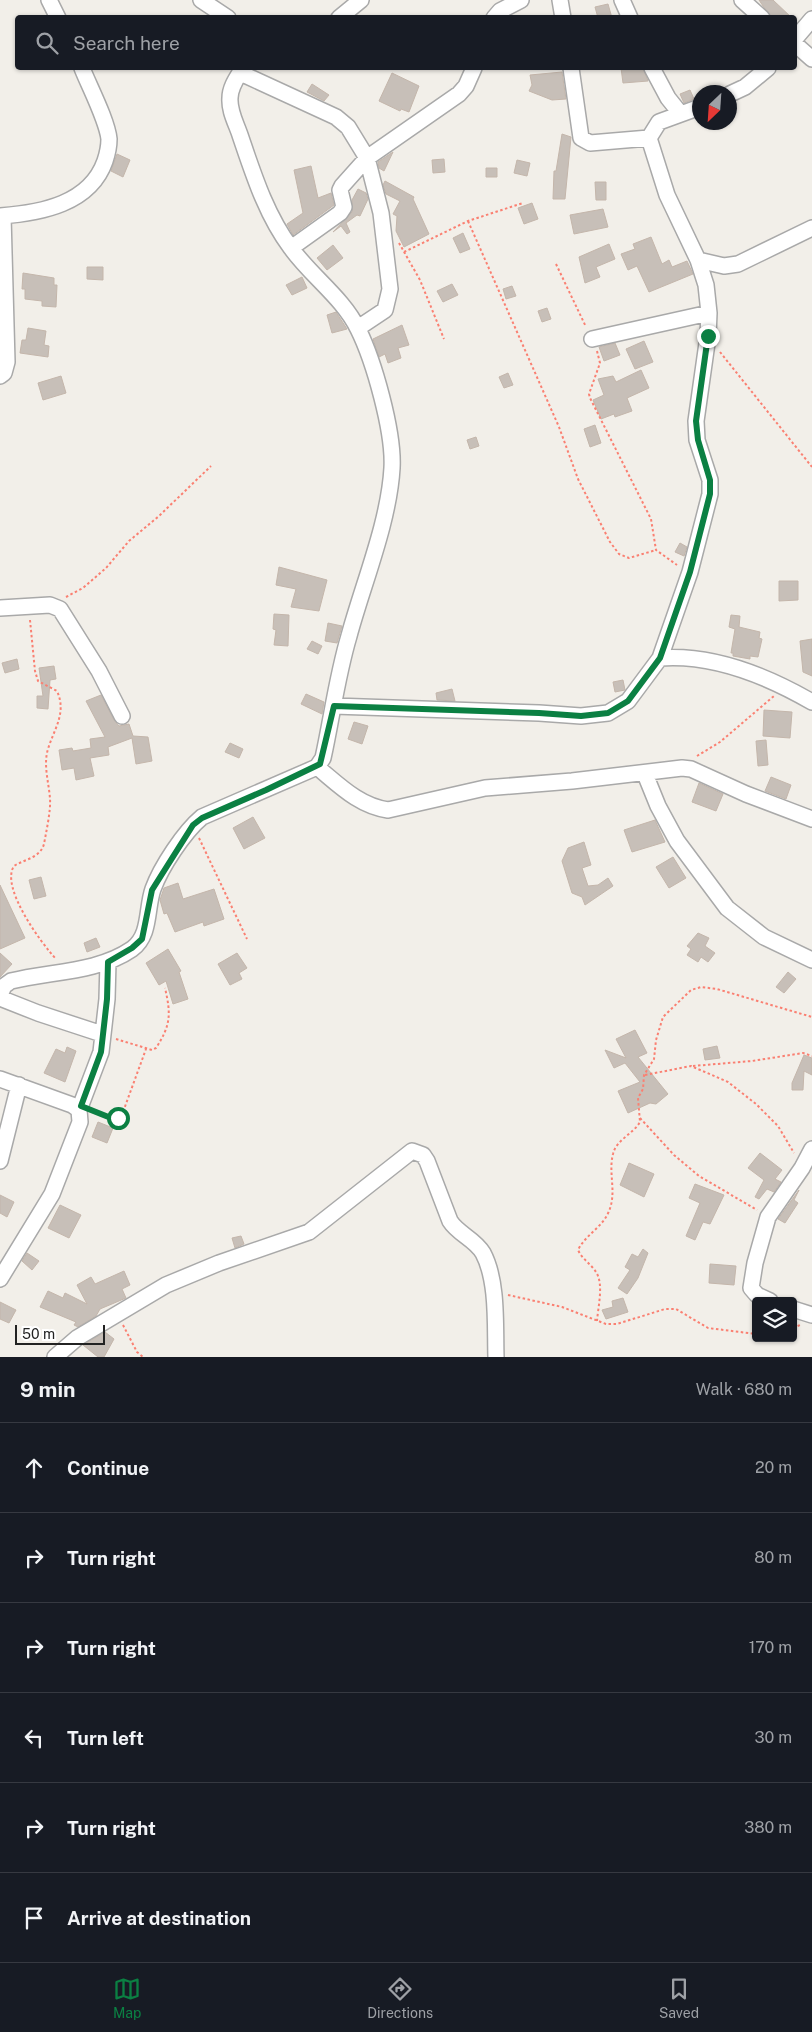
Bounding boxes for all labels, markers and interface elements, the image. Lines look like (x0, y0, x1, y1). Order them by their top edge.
search box (15, 15, 797, 70)
icon: search (33, 29, 61, 57)
text: Search here (73, 32, 180, 54)
north arrow (692, 85, 737, 130)
route end (697, 325, 720, 348)
route start (107, 1107, 130, 1130)
map controls (752, 1297, 797, 1342)
button: layers (752, 1297, 797, 1342)
scale bar (15, 1322, 105, 1345)
text: 50 m (22, 1326, 55, 1342)
text: 9 min (20, 1377, 76, 1402)
text: Walk · 680 m (696, 1380, 792, 1399)
icon: ahead (20, 1454, 48, 1482)
text: Continue (67, 1457, 149, 1479)
text: 20 m (755, 1458, 792, 1477)
icon: right (20, 1544, 48, 1572)
text: Turn right (67, 1547, 156, 1569)
text: 80 m (754, 1548, 792, 1567)
icon: right (20, 1634, 48, 1662)
text: Turn right (67, 1637, 156, 1659)
text: 170 m (749, 1638, 792, 1657)
icon: left (20, 1724, 48, 1752)
text: Turn left (67, 1727, 144, 1749)
text: 30 m (755, 1728, 792, 1747)
icon: right (20, 1814, 48, 1842)
text: Turn right (67, 1817, 156, 1839)
text: 380 m (744, 1818, 792, 1837)
icon: arrive (20, 1904, 48, 1932)
text: Arrive at destination (67, 1907, 251, 1929)
tab: Map (113, 1975, 141, 2021)
tab: Directions (367, 1975, 433, 2021)
tab: Saved (659, 1975, 699, 2021)

